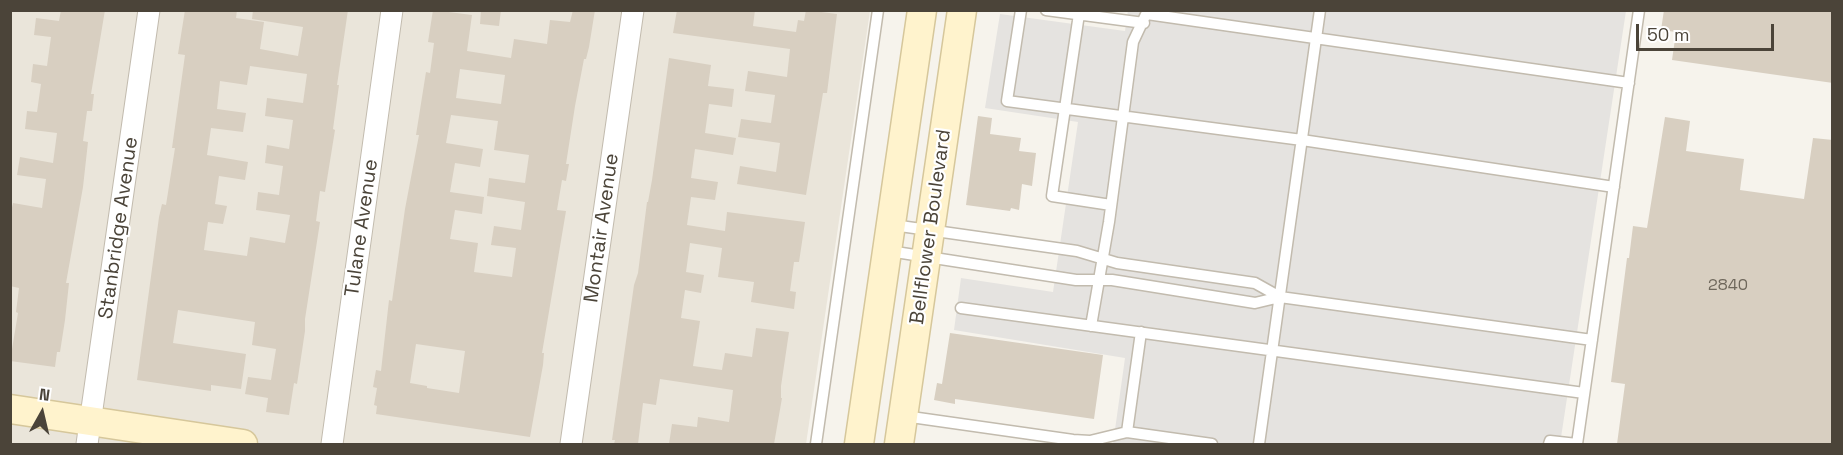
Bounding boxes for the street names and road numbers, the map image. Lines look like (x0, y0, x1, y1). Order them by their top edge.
street label: Bellflower Boulevard (905, 128, 957, 326)
street label: Stanbridge Avenue (94, 135, 144, 321)
street label: Montair Avenue (580, 152, 624, 304)
street label: Tulane Avenue (340, 158, 384, 298)

